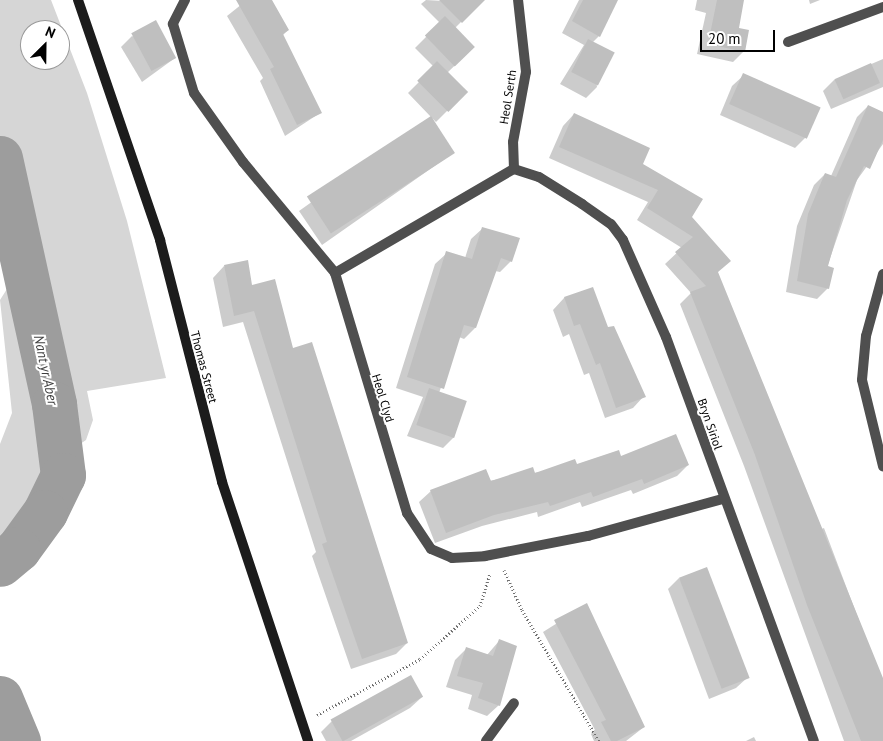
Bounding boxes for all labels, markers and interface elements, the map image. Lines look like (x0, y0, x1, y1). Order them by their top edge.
north arrow (20, 20, 70, 70)
scale bar (703, 20, 778, 52)
text: N (43, 22, 58, 42)
text: 20 m (708, 29, 741, 48)
street label: Heol Serth (497, 69, 519, 125)
street label: Thomas Street (187, 329, 221, 405)
water label: Nant yr Aber (30, 333, 62, 407)
street label: Heol Clyd (369, 372, 397, 424)
street label: Bryn Siriol (695, 396, 725, 452)

